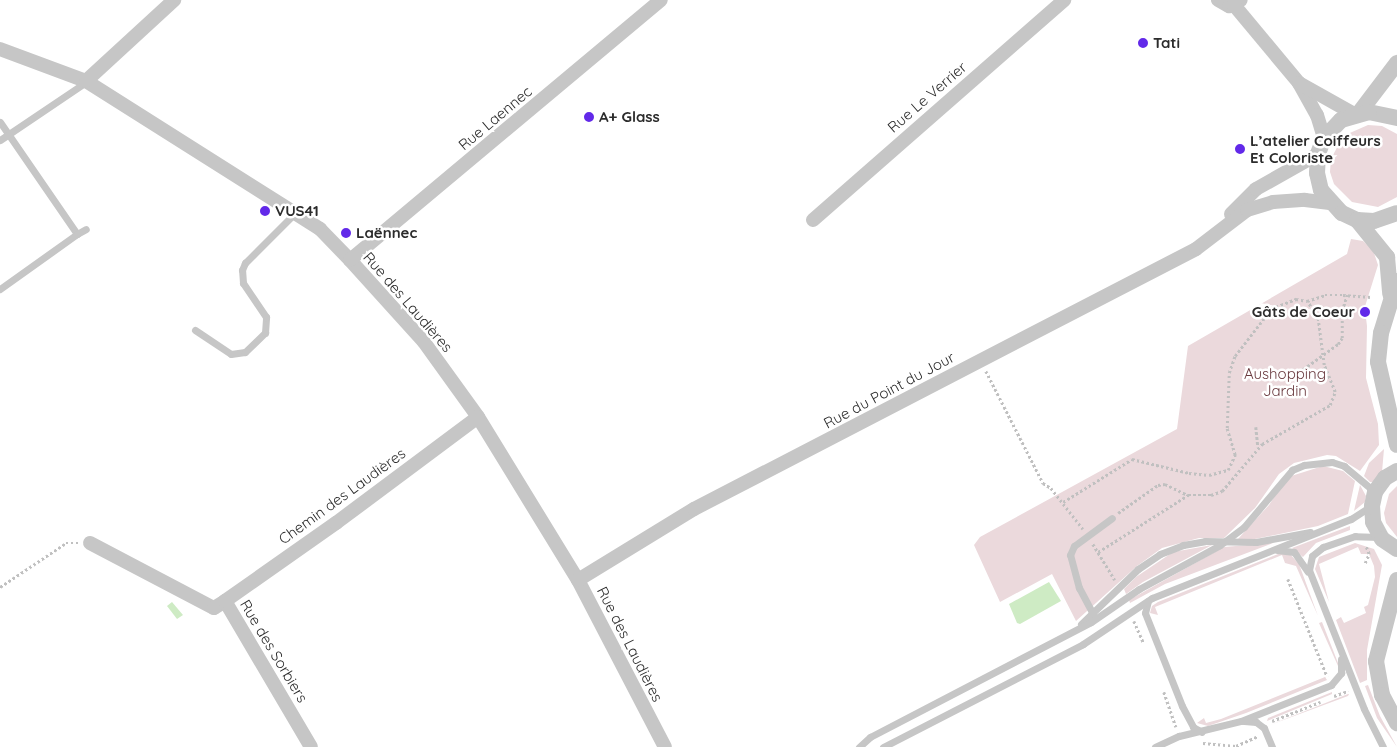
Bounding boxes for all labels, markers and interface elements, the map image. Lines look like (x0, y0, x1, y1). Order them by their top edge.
place label: Tati (1153, 34, 1180, 52)
marker: Tati (1137, 37, 1149, 49)
street label: Rue Le Verrier (884, 58, 970, 136)
street label: Rue Laennec (455, 82, 535, 154)
place label: A+ Glass (599, 108, 660, 126)
marker: A+ Glass (583, 111, 595, 123)
place label: L’atelier Coiffeurs Et Coloriste (1250, 131, 1381, 166)
marker: L’atelier Coiffeurs Et Coloriste (1234, 143, 1246, 155)
place label: VUS41 (275, 202, 319, 220)
marker: VUS41 (259, 205, 271, 217)
place label: Laënnec (356, 224, 417, 242)
marker: Laënnec (340, 227, 352, 239)
street label: Rue des Laudières (360, 248, 456, 356)
place label: Gâts de Coeur (1252, 303, 1355, 321)
marker: Gâts de Coeur (1359, 306, 1371, 318)
street label: Rue du Point du Jour (820, 348, 958, 432)
park label: Aushopping Jardin (1244, 364, 1326, 399)
street label: Chemin des Laudières (275, 444, 409, 548)
street label: Rue des Laudières (593, 583, 667, 705)
street label: Rue des Sorbiers (236, 596, 312, 706)

